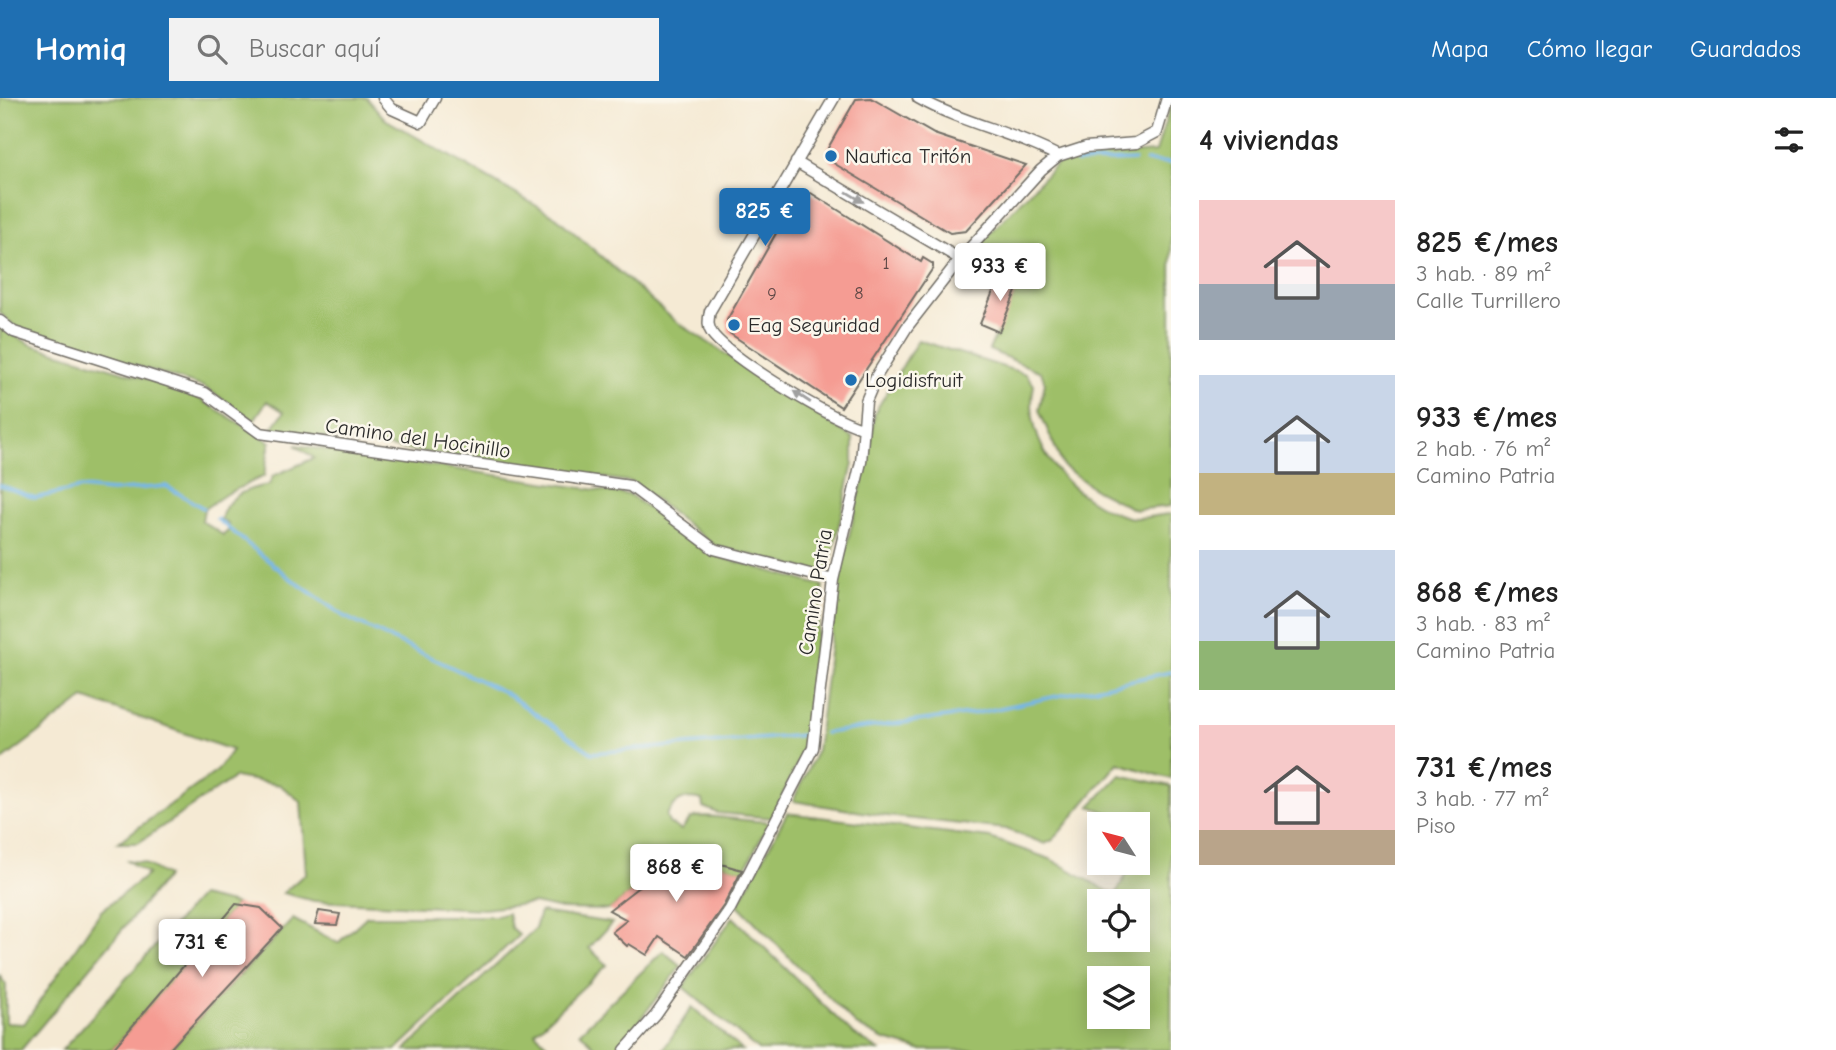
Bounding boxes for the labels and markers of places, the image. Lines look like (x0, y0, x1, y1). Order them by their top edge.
place label: Nautica Tritón (845, 144, 971, 168)
marker: Nautica Tritón (823, 148, 839, 164)
pin: 825 € (716, 188, 814, 248)
pin: 933 € (951, 244, 1049, 303)
place label: Eag Seguridad (748, 313, 880, 337)
marker: Eag Seguridad (726, 317, 742, 333)
place label: Logidisfruit (865, 368, 964, 392)
marker: Logidisfruit (843, 372, 859, 388)
pin: 868 € (627, 844, 725, 904)
pin: 731 € (153, 920, 251, 979)

